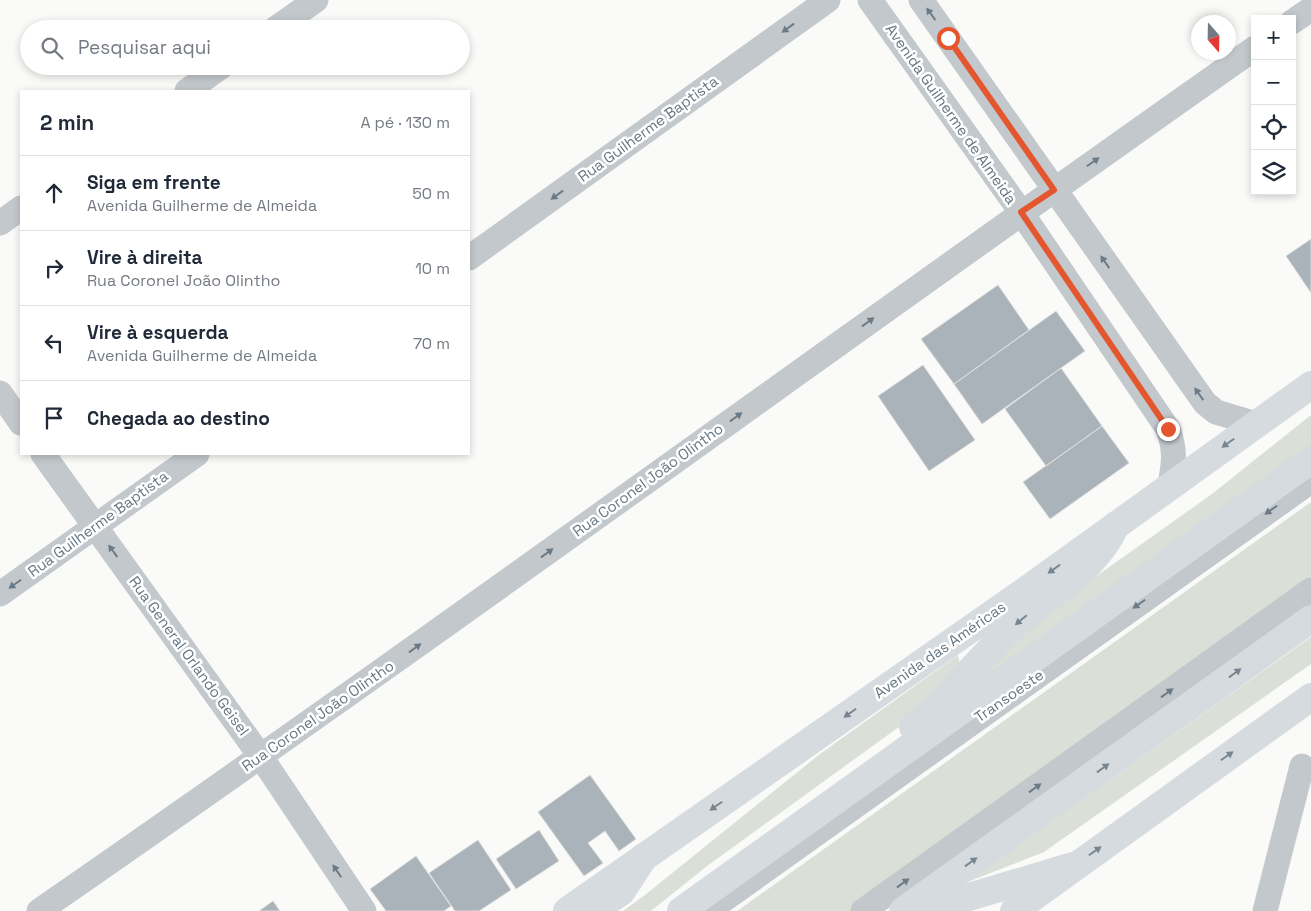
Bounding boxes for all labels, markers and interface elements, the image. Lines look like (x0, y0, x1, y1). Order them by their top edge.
one-way arrow (926, 7, 936, 21)
north arrow (1191, 15, 1236, 60)
map controls (1251, 15, 1296, 195)
button: + (1251, 15, 1296, 60)
search box (20, 20, 470, 75)
street label: Avenida Guilherme de Almeida (882, 20, 1021, 208)
one-way arrow (782, 23, 795, 34)
route start (937, 27, 960, 50)
icon: search (38, 34, 66, 62)
text: Pesquisar aqui (78, 35, 211, 60)
button: − (1251, 60, 1296, 105)
street label: Rua Guilherme Baptista (574, 71, 722, 186)
button: locate (1251, 105, 1296, 150)
text: 2 min (40, 109, 94, 136)
text: A pé · 130 m (361, 112, 450, 133)
button: layers (1251, 150, 1296, 195)
one-way arrow (1087, 157, 1100, 167)
text: Siga em frente (87, 170, 221, 195)
icon: ahead (40, 179, 68, 207)
text: 50 m (412, 183, 450, 204)
one-way arrow (550, 190, 564, 200)
text: Avenida Guilherme de Almeida (87, 195, 317, 216)
text: Vire à direita (87, 245, 203, 270)
icon: right (40, 254, 68, 282)
one-way arrow (1100, 255, 1110, 269)
text: 10 m (415, 258, 450, 279)
text: Rua Coronel João Olintho (87, 270, 280, 291)
one-way arrow (861, 317, 874, 328)
text: Vire à esquerda (87, 320, 229, 345)
icon: left (40, 329, 68, 357)
text: 70 m (413, 333, 450, 354)
text: Avenida Guilherme de Almeida (87, 345, 317, 366)
one-way arrow (1194, 388, 1204, 401)
icon: arrive (40, 404, 68, 432)
text: Chegada ao destino (87, 406, 270, 431)
one-way arrow (729, 412, 743, 422)
route end (1157, 418, 1180, 441)
street label: Rua Coronel João Olintho (569, 419, 727, 541)
one-way arrow (1222, 438, 1235, 448)
street label: Rua Guilherme Baptista (24, 466, 172, 581)
one-way arrow (1264, 505, 1278, 515)
one-way arrow (108, 544, 118, 558)
one-way arrow (540, 548, 554, 558)
one-way arrow (1048, 564, 1061, 575)
street label: Rua General Orlando Geisel (125, 572, 254, 739)
one-way arrow (8, 579, 21, 589)
street label: Avenida das Américas (870, 597, 1009, 702)
one-way arrow (1132, 599, 1146, 609)
one-way arrow (1015, 615, 1028, 626)
one-way arrow (408, 642, 421, 653)
street label: Rua Coronel João Olintho (238, 656, 397, 775)
street label: Transoeste (970, 665, 1047, 726)
one-way arrow (1228, 668, 1242, 678)
one-way arrow (1160, 688, 1174, 698)
one-way arrow (843, 708, 856, 718)
one-way arrow (1220, 751, 1234, 761)
one-way arrow (1096, 763, 1110, 773)
one-way arrow (1028, 783, 1042, 793)
one-way arrow (710, 801, 723, 811)
one-way arrow (1088, 846, 1102, 856)
one-way arrow (964, 857, 978, 867)
one-way arrow (332, 864, 342, 877)
one-way arrow (896, 877, 909, 888)

